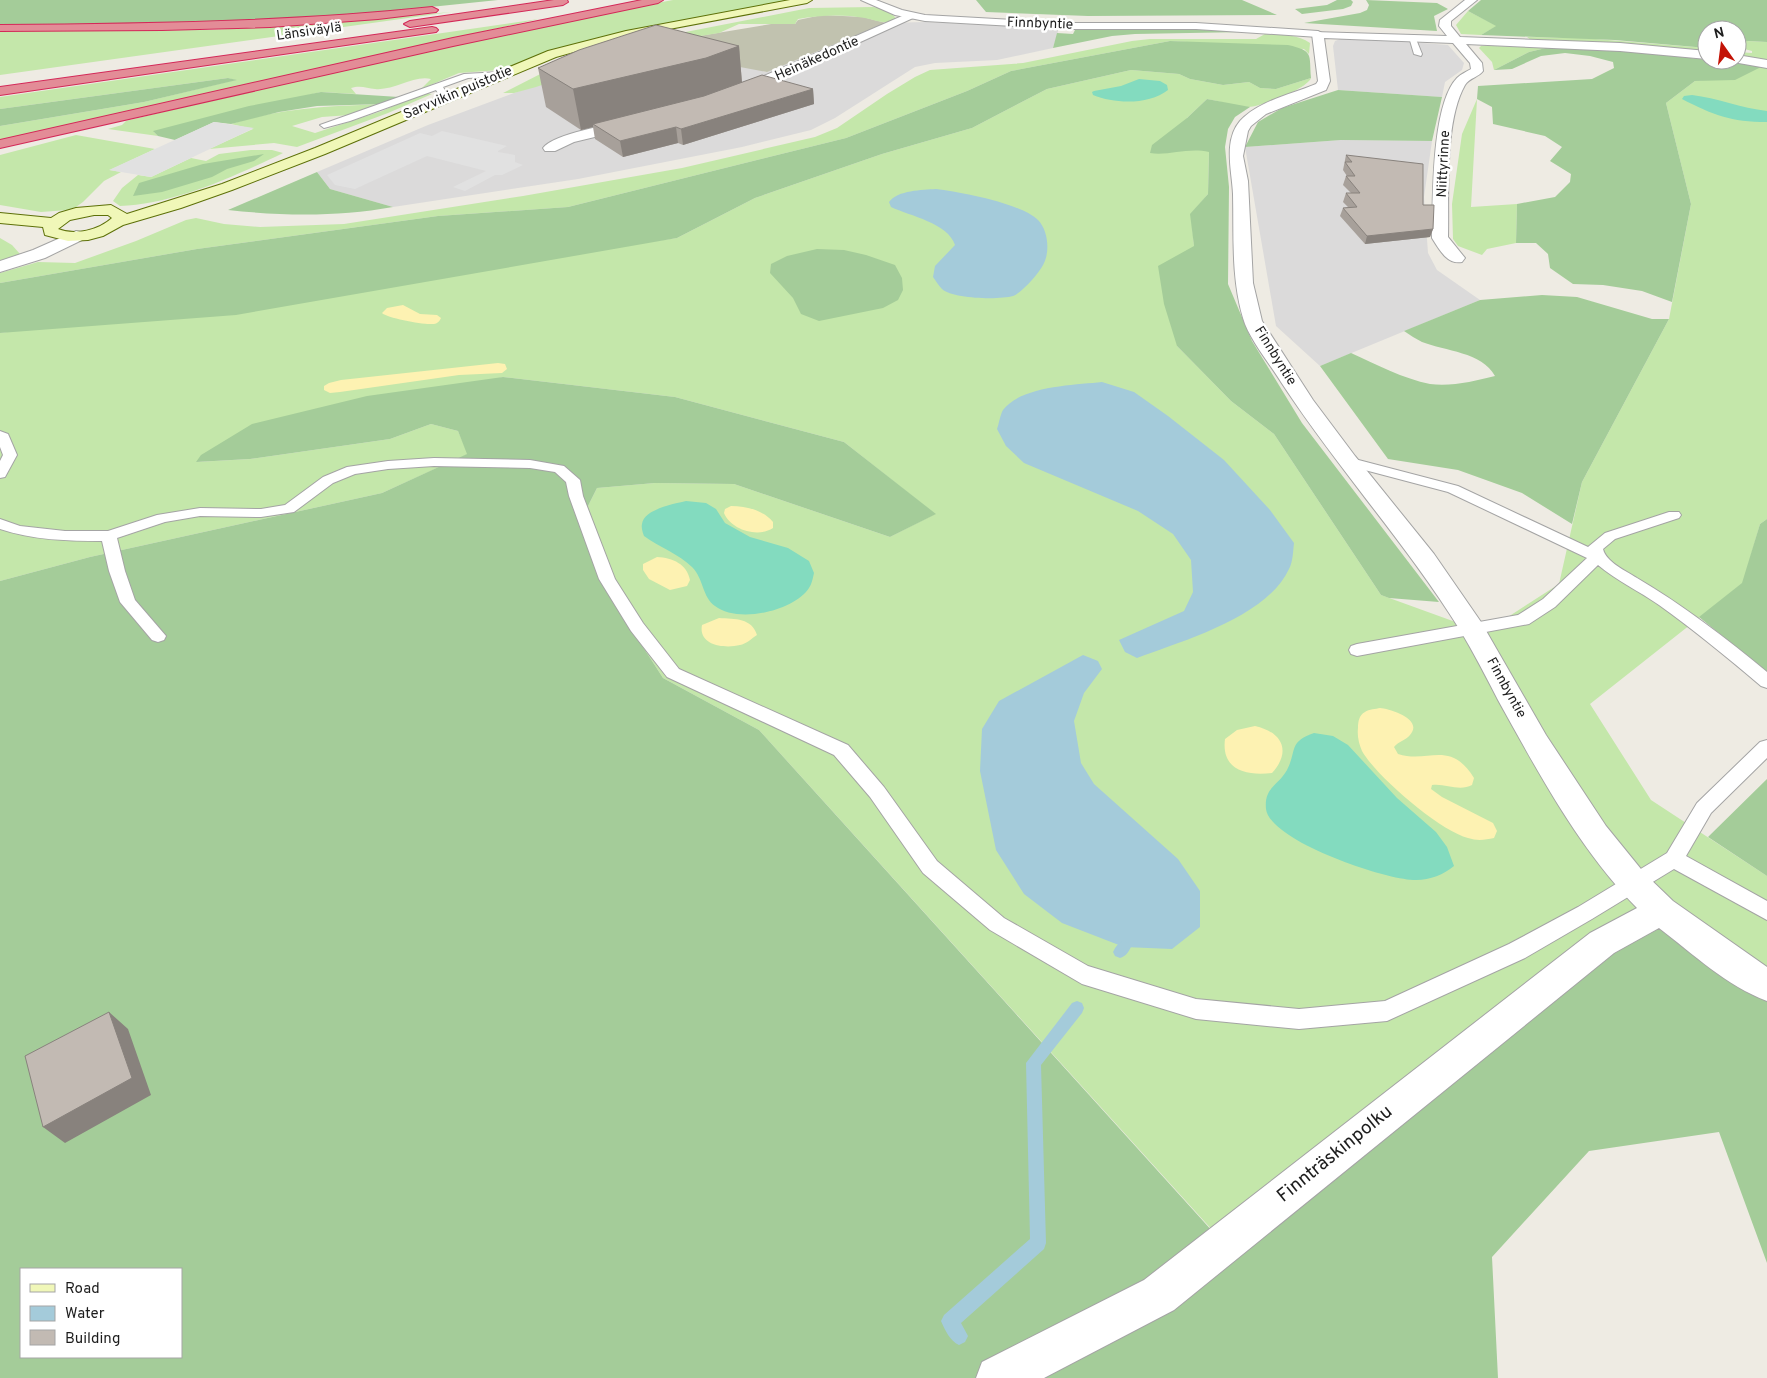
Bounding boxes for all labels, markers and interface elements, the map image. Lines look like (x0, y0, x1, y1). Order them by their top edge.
street label: Finnbyntie (1006, 14, 1074, 34)
street label: Länsiväylä (275, 19, 343, 45)
north arrow (1697, 20, 1747, 70)
text: N (1712, 24, 1726, 43)
street label: Heinäkedontie (772, 33, 862, 85)
street label: Sarvvikin puistotie (401, 62, 515, 124)
street label: Niittyrinne (1434, 130, 1454, 198)
street label: Finnbyntie (1250, 323, 1300, 389)
street label: Finnbyntie (1482, 655, 1530, 721)
street label: Finnträskinpolku (1272, 1100, 1398, 1208)
legend (20, 1268, 182, 1358)
text: Road (65, 1280, 100, 1299)
text: Water (65, 1305, 105, 1324)
text: Building (65, 1330, 120, 1349)

